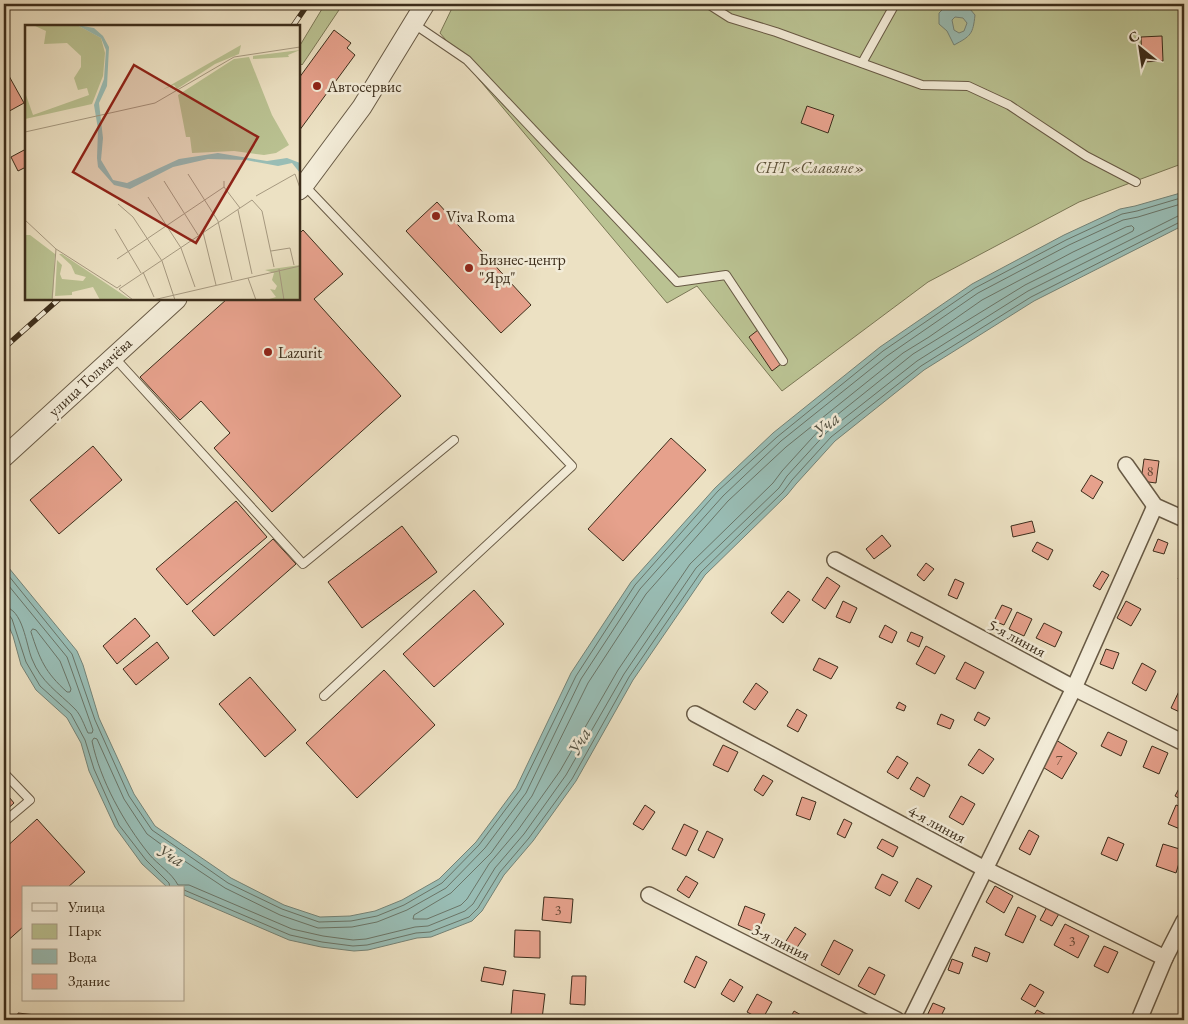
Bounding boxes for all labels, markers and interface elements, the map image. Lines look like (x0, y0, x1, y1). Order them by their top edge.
north arrow (1116, 22, 1166, 72)
inset map (25, 25, 300, 300)
text: С (1125, 26, 1142, 47)
place label: Автосервис (326, 76, 402, 97)
marker: Автосервис (311, 80, 323, 92)
park label: СНТ «Славяне» (755, 157, 865, 178)
place label: Viva Roma (446, 206, 515, 227)
marker: Viva Roma (430, 210, 442, 222)
place label: Бизнес-центр "Ярд" (479, 249, 566, 288)
marker: Бизнес-центр "Ярд" (463, 262, 475, 274)
street label: улица Толмачёва (44, 332, 137, 421)
place label: Lazurit (278, 342, 322, 363)
marker: Lazurit (262, 346, 274, 358)
water label: Уча (808, 406, 844, 442)
house number: 8 (1147, 462, 1154, 480)
street label: 5-я линия (984, 614, 1050, 662)
water label: Уча (562, 723, 596, 759)
house number: 7 (1056, 751, 1063, 769)
street label: 4-я линия (904, 800, 970, 848)
water label: Уча (153, 838, 189, 872)
legend (22, 886, 185, 1002)
text: Улица (67, 897, 105, 916)
house number: 3 (555, 901, 562, 919)
street label: 3-я линия (748, 918, 814, 966)
text: Парк (68, 921, 101, 940)
house number: 3 (1069, 932, 1076, 950)
text: Вода (68, 947, 97, 966)
text: Здание (68, 971, 110, 990)

